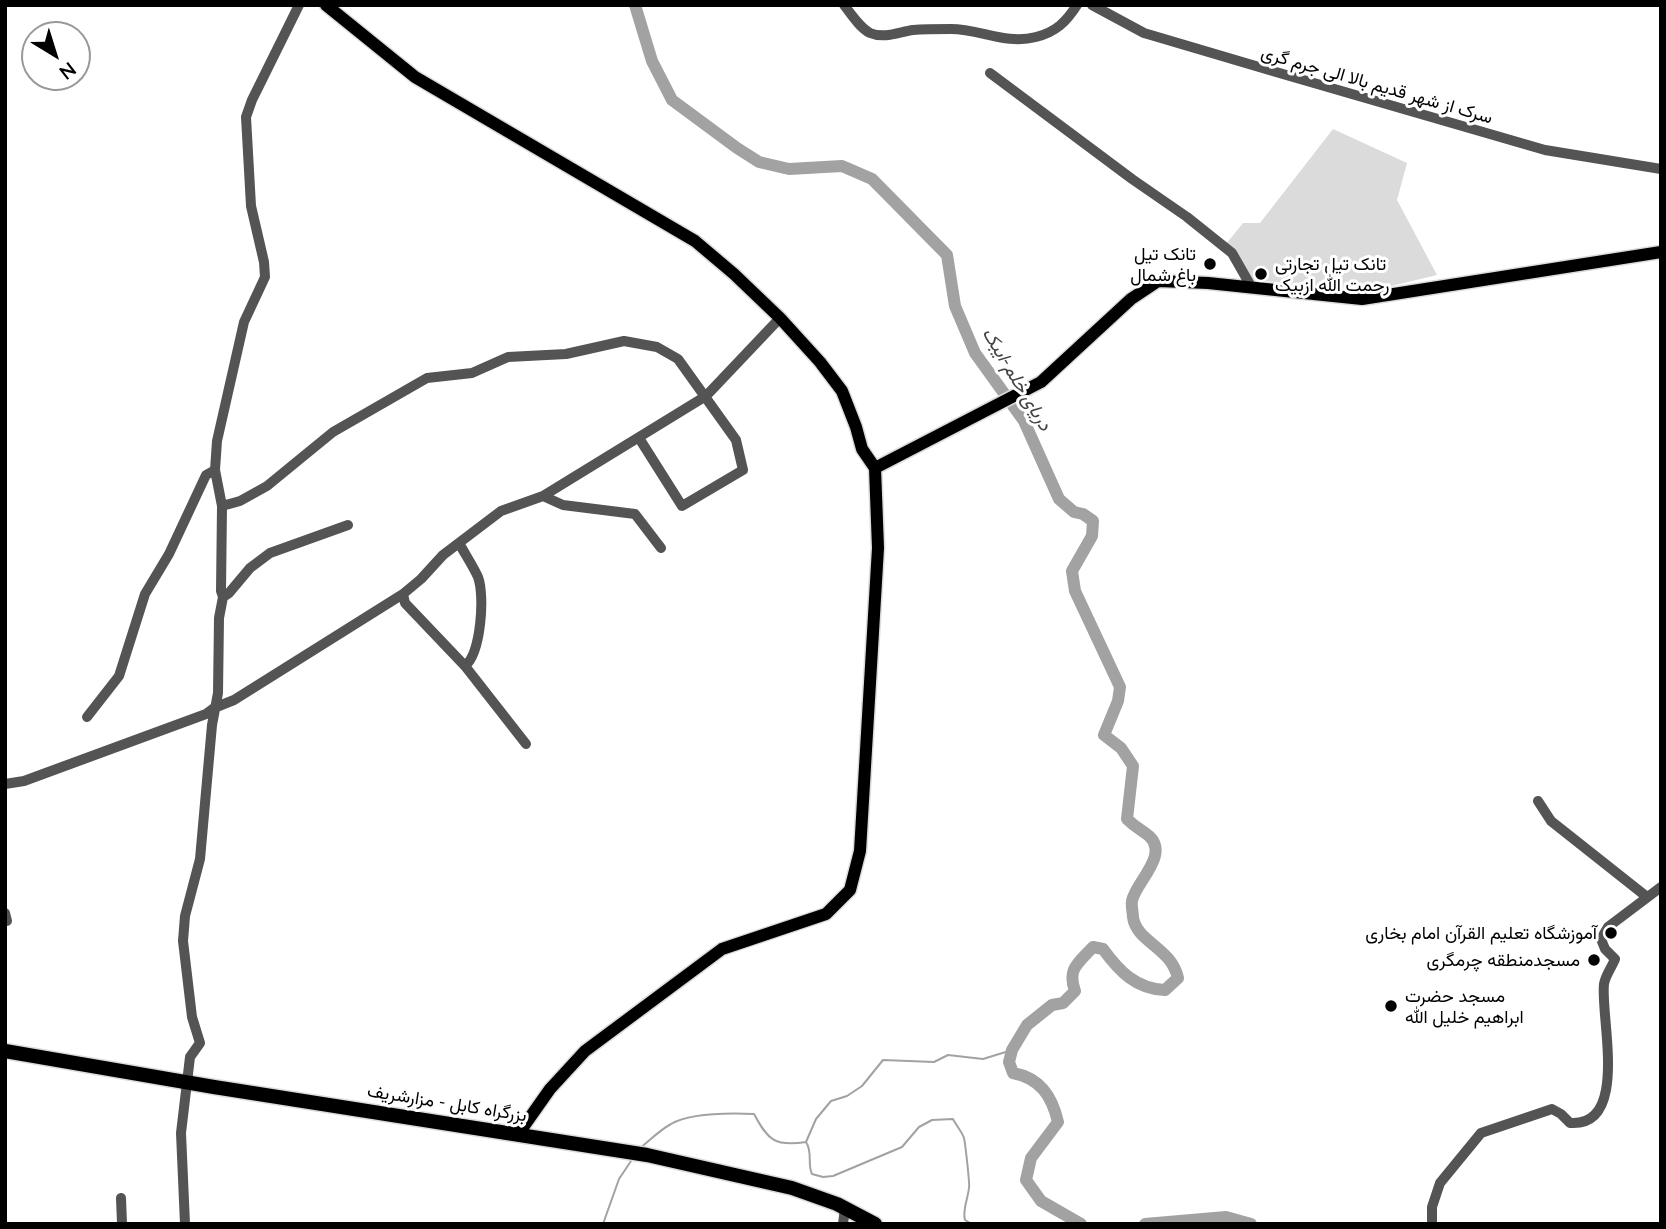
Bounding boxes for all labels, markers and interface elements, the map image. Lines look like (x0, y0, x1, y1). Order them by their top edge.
north arrow (21, 21, 91, 91)
street label: سرک از شهر قدیم بالا الی جرم گری (1259, 42, 1495, 128)
text: N (55, 58, 81, 85)
place label: تانک تیل باغ شمال (1130, 243, 1196, 286)
place label: تانک تیل تجارتی رحمت الله ازبیک (1275, 253, 1389, 296)
marker: تانک تیل باغ شمال (1202, 256, 1218, 272)
marker: تانک تیل تجارتی رحمت الله ازبیک (1253, 266, 1269, 282)
water label: دریای خلم-ایبک (977, 323, 1057, 435)
place label: آموزشگاه تعلیم القرآن امام بخاری (1365, 922, 1597, 944)
marker: آموزشگاه تعلیم القرآن امام بخاری (1603, 925, 1619, 941)
place label: مسجدمنطقه چرمگری (1427, 949, 1580, 971)
marker: مسجدمنطقه چرمگری (1586, 952, 1602, 968)
place label: مسجد حضرت ابراهیم خلیل الله (1405, 985, 1524, 1028)
marker: مسجد حضرت ابراهیم خلیل الله (1383, 998, 1399, 1014)
street label: بزرگراه کابل - مزارشریف (366, 1080, 528, 1126)

